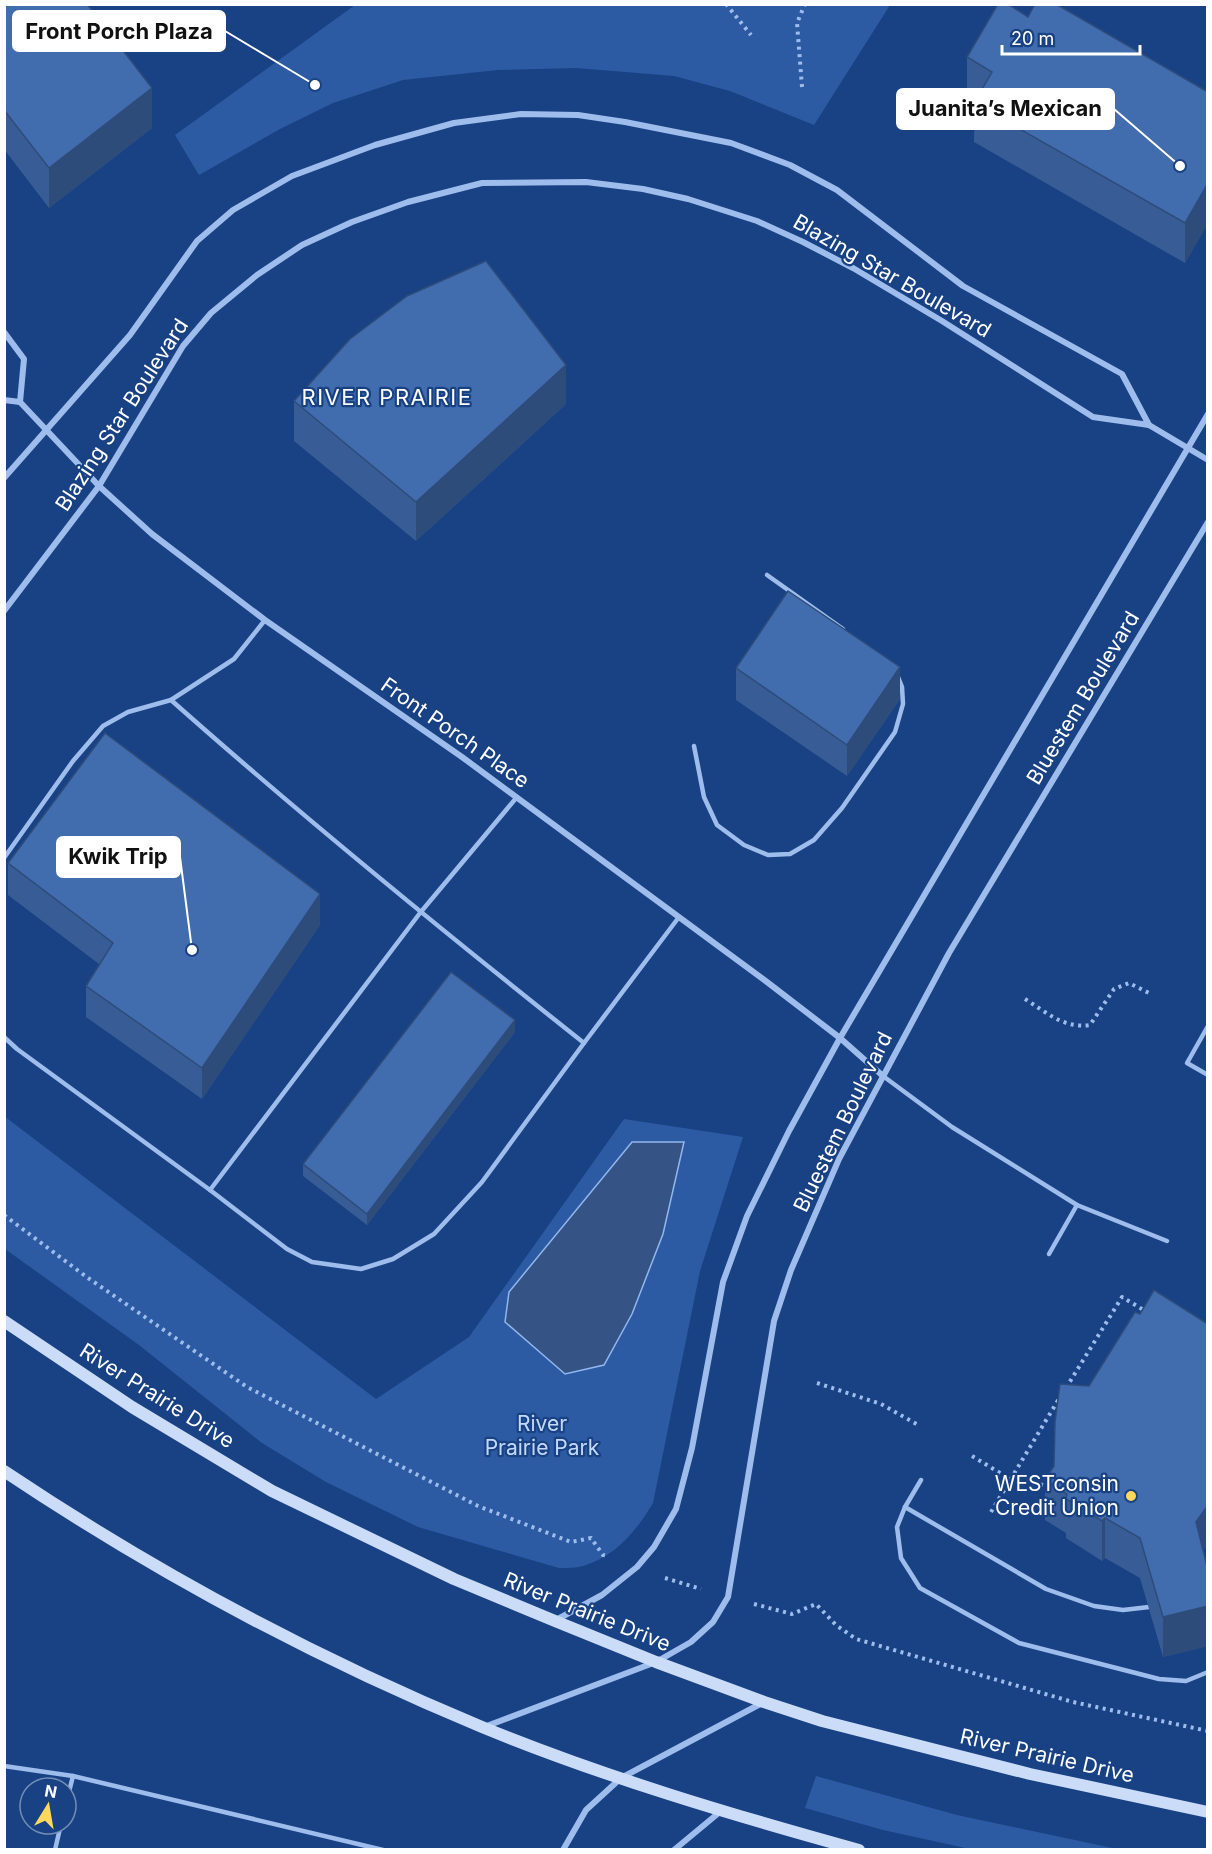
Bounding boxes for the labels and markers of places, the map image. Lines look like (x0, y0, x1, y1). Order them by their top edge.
callout: Front Porch Plaza (13, 11, 225, 51)
callout: Juanita’s Mexican (897, 89, 1114, 129)
callout: Kwik Trip (57, 837, 180, 877)
place label: WESTconsin Credit Union (995, 1471, 1119, 1520)
marker: WESTconsin Credit Union (1124, 1489, 1138, 1503)

